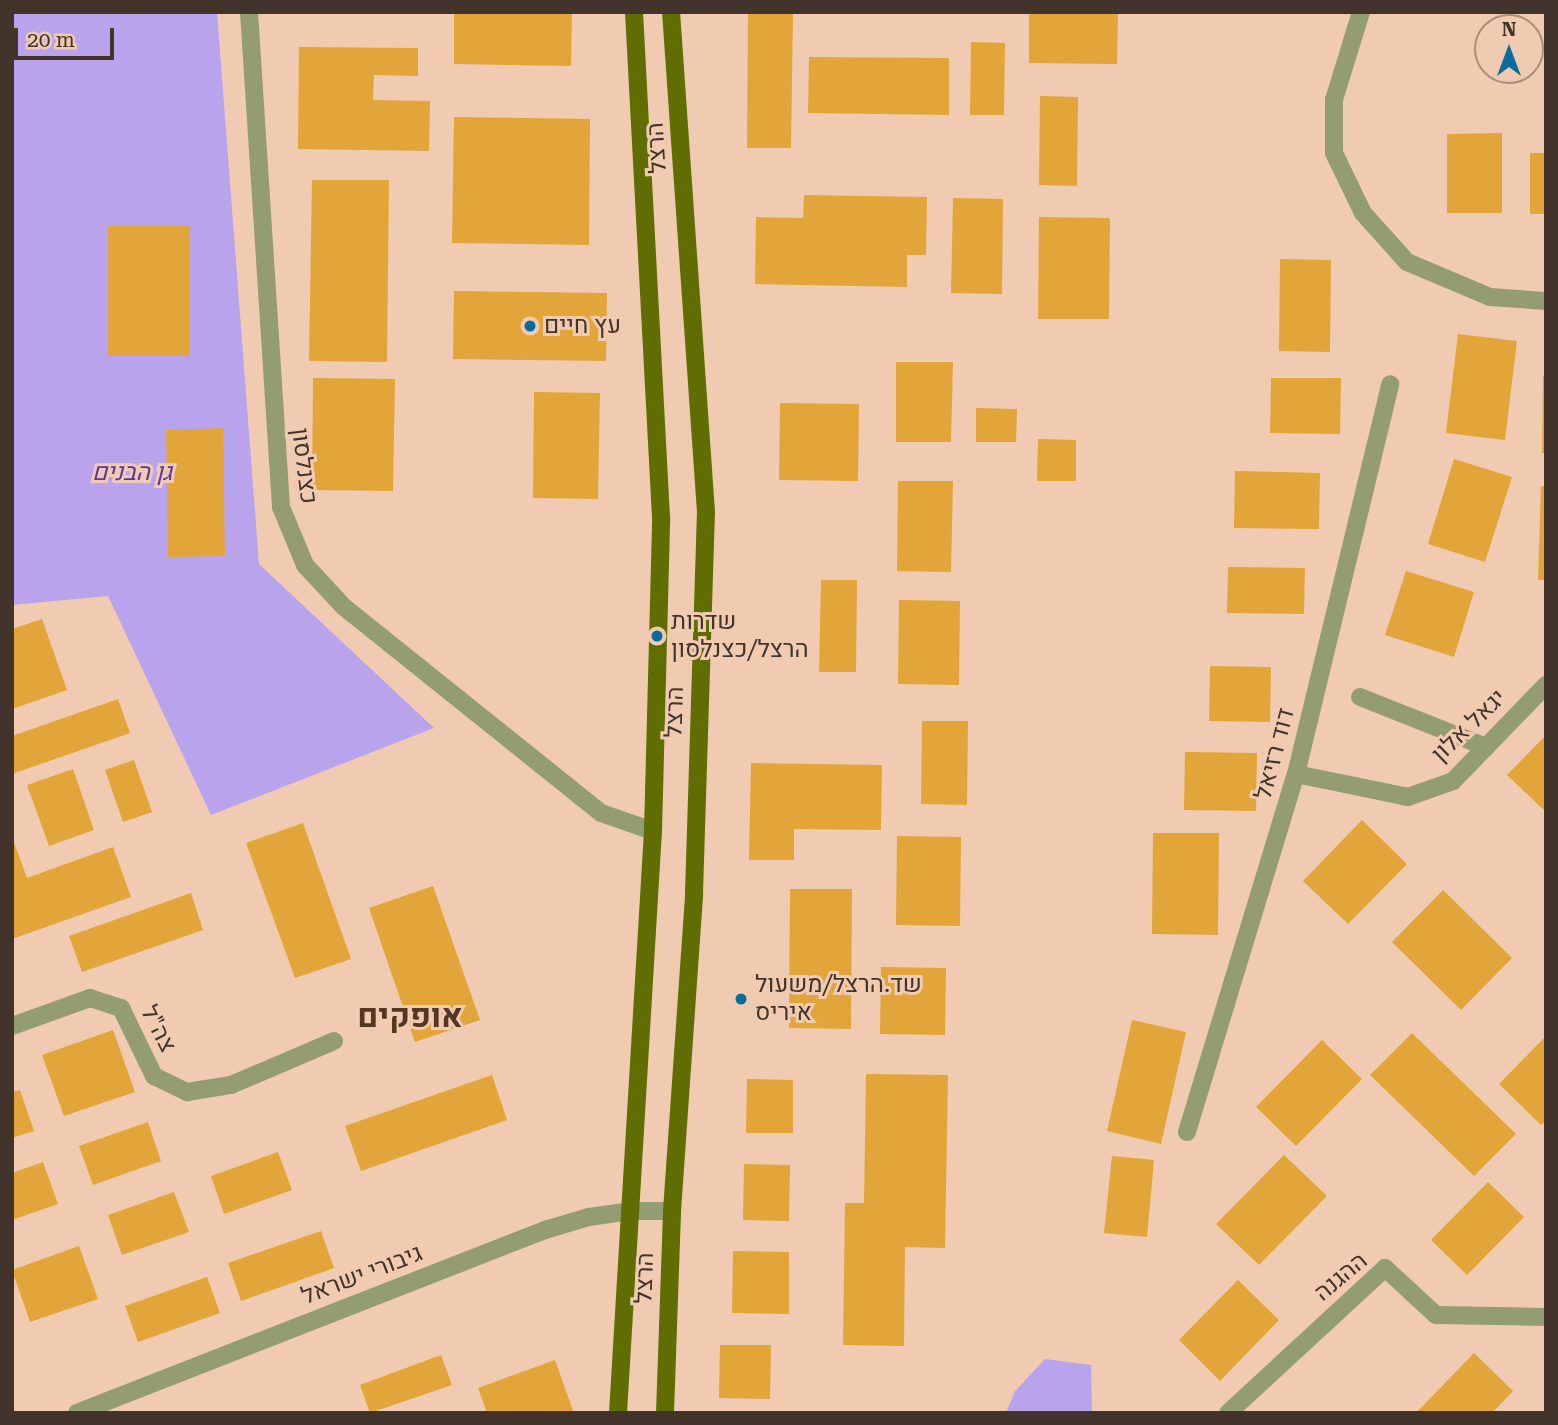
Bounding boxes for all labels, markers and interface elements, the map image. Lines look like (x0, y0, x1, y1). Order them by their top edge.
scale bar (18, 14, 117, 58)
north arrow (1474, 14, 1544, 84)
text: N (1502, 18, 1516, 41)
text: 20 m (27, 28, 75, 52)
street label: הרצל (641, 121, 673, 175)
place label: עץ חיים (544, 312, 621, 340)
marker: עץ חיים (522, 318, 538, 334)
street label: כצנלסון (285, 426, 323, 506)
park label: גן הבנים (92, 459, 172, 487)
place label: שדרות הרצל/כצנלסון (671, 608, 809, 664)
marker: שדרות הרצל/כצנלסון (649, 628, 665, 644)
street label: יגאל אלון (1426, 684, 1512, 768)
street label: הרצל (660, 686, 690, 738)
street label: דוד רזיאל (1249, 705, 1301, 803)
place label: שד.הרצל/משעול איריס (755, 971, 922, 1027)
marker: שד.הרצל/משעול איריס (733, 991, 749, 1007)
district label: אופקים (357, 997, 463, 1035)
street label: צה"ל (134, 1001, 182, 1057)
street label: גיבורי ישראל (297, 1239, 427, 1311)
street label: ההגנה (1309, 1247, 1373, 1307)
street label: הרצל (630, 1252, 660, 1304)

